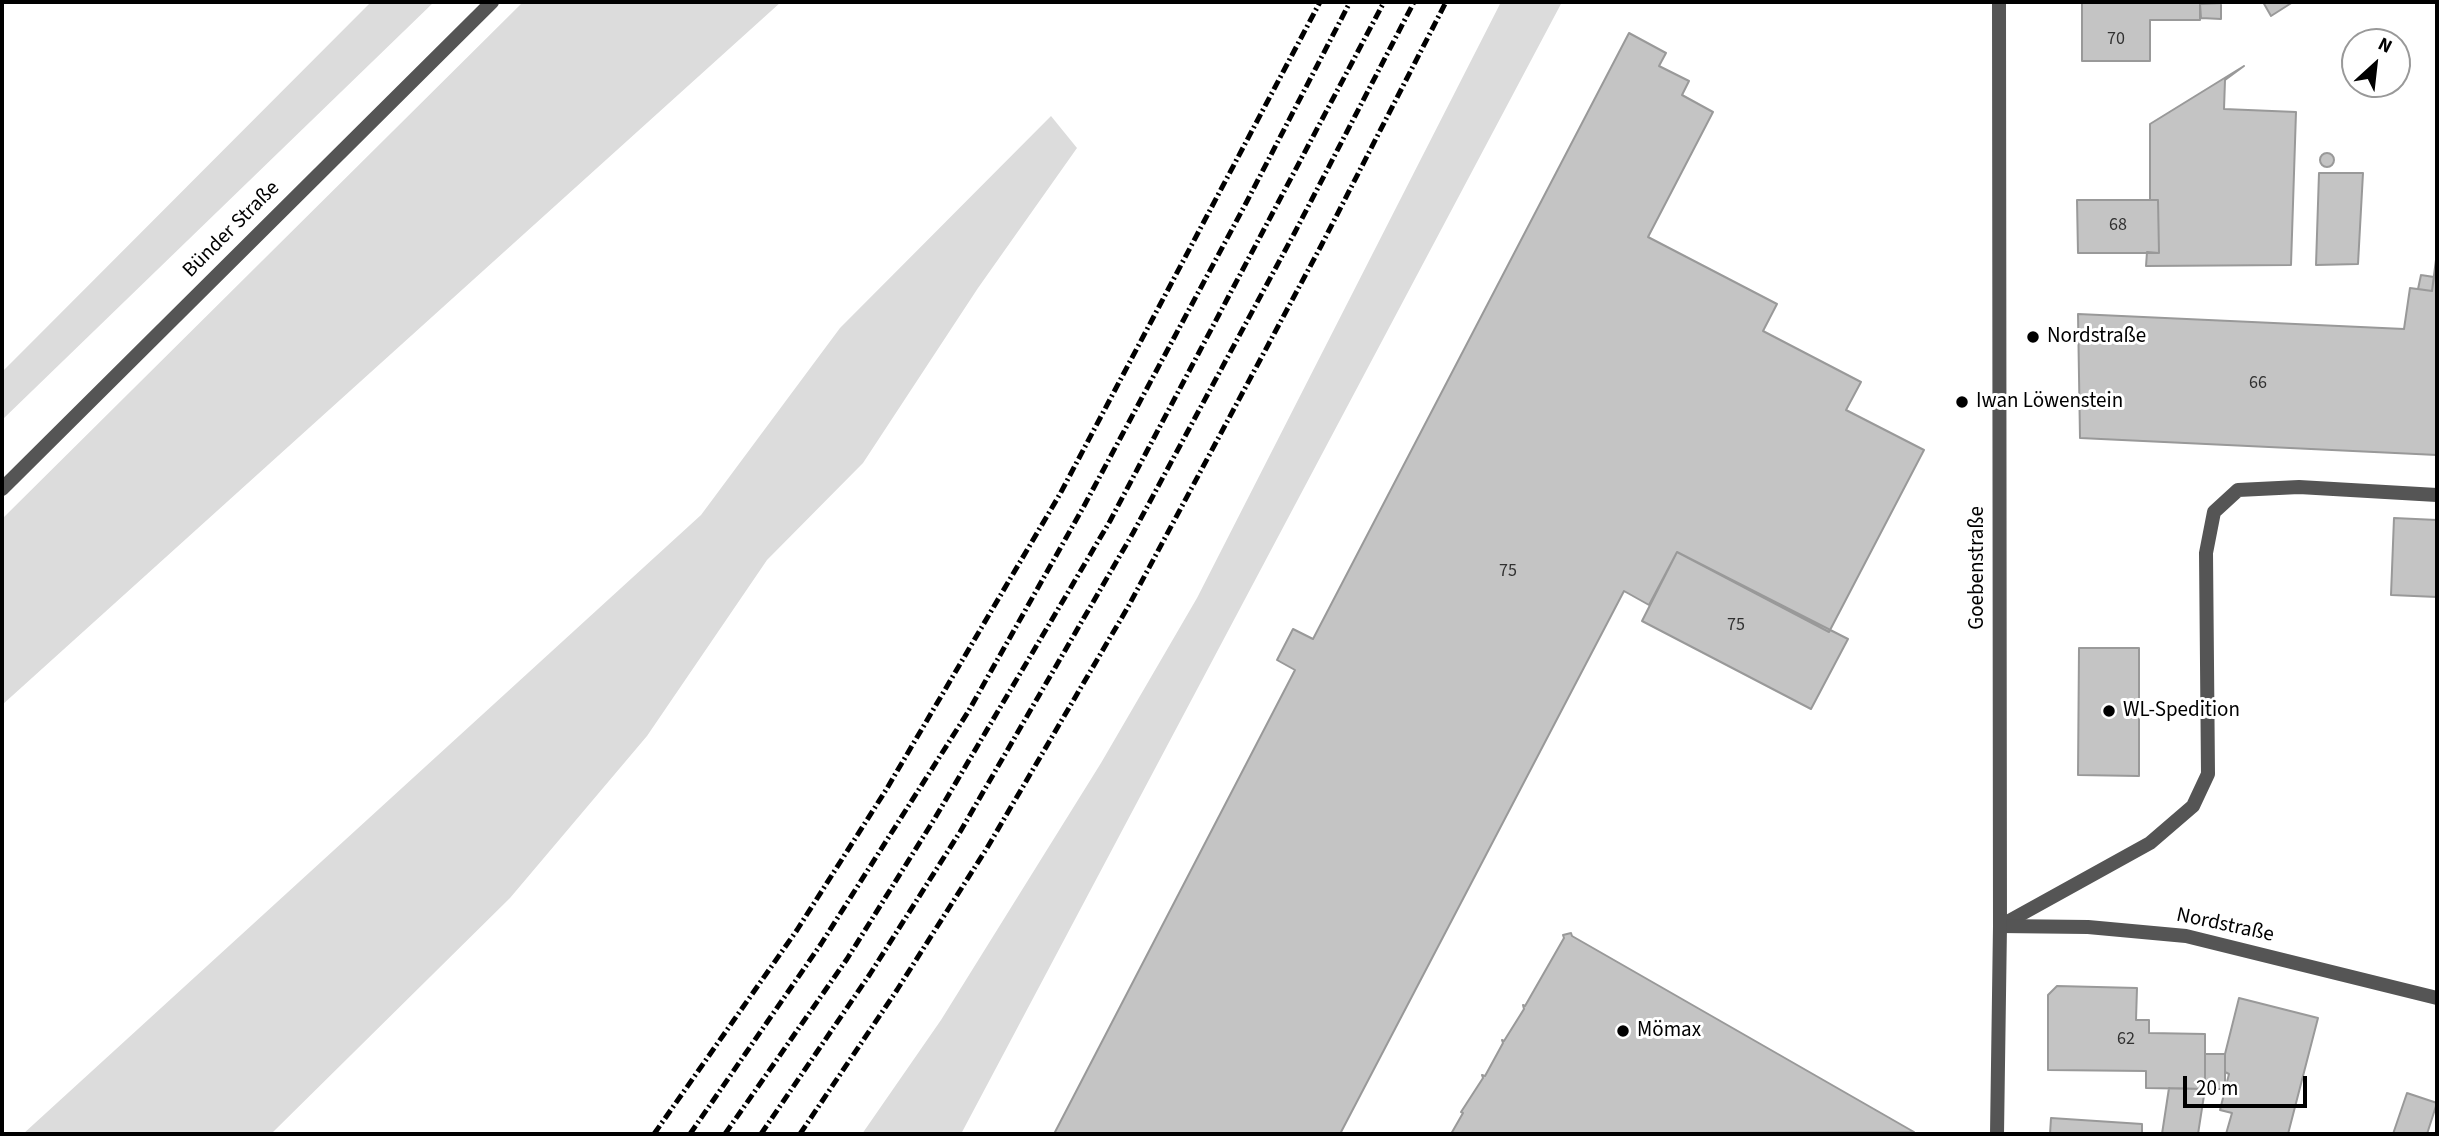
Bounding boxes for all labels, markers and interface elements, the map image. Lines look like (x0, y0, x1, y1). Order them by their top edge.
north arrow (2341, 28, 2411, 98)
house number: 70 (2107, 29, 2125, 51)
text: N (2373, 31, 2397, 61)
street label: Bünder Straße (178, 176, 286, 284)
house number: 68 (2109, 215, 2127, 237)
place label: Nordstraße (2047, 324, 2146, 350)
marker: Nordstraße (2025, 329, 2041, 345)
house number: 66 (2249, 373, 2267, 395)
place label: Iwan Löwenstein (1976, 389, 2123, 415)
marker: Iwan Löwenstein (1954, 394, 1970, 410)
street label: Goebenstraße (1965, 506, 1991, 630)
house number: 75 (1499, 561, 1517, 583)
house number: 75 (1727, 615, 1745, 637)
place label: WL-Spedition (2123, 698, 2240, 724)
marker: WL-Spedition (2101, 703, 2117, 719)
street label: Nordstraße (2174, 903, 2276, 949)
place label: Mömax (1637, 1018, 1701, 1044)
marker: Mömax (1615, 1023, 1631, 1039)
house number: 62 (2117, 1029, 2135, 1051)
scale bar (2187, 1062, 2311, 1106)
text: 20 m (2196, 1073, 2238, 1103)

